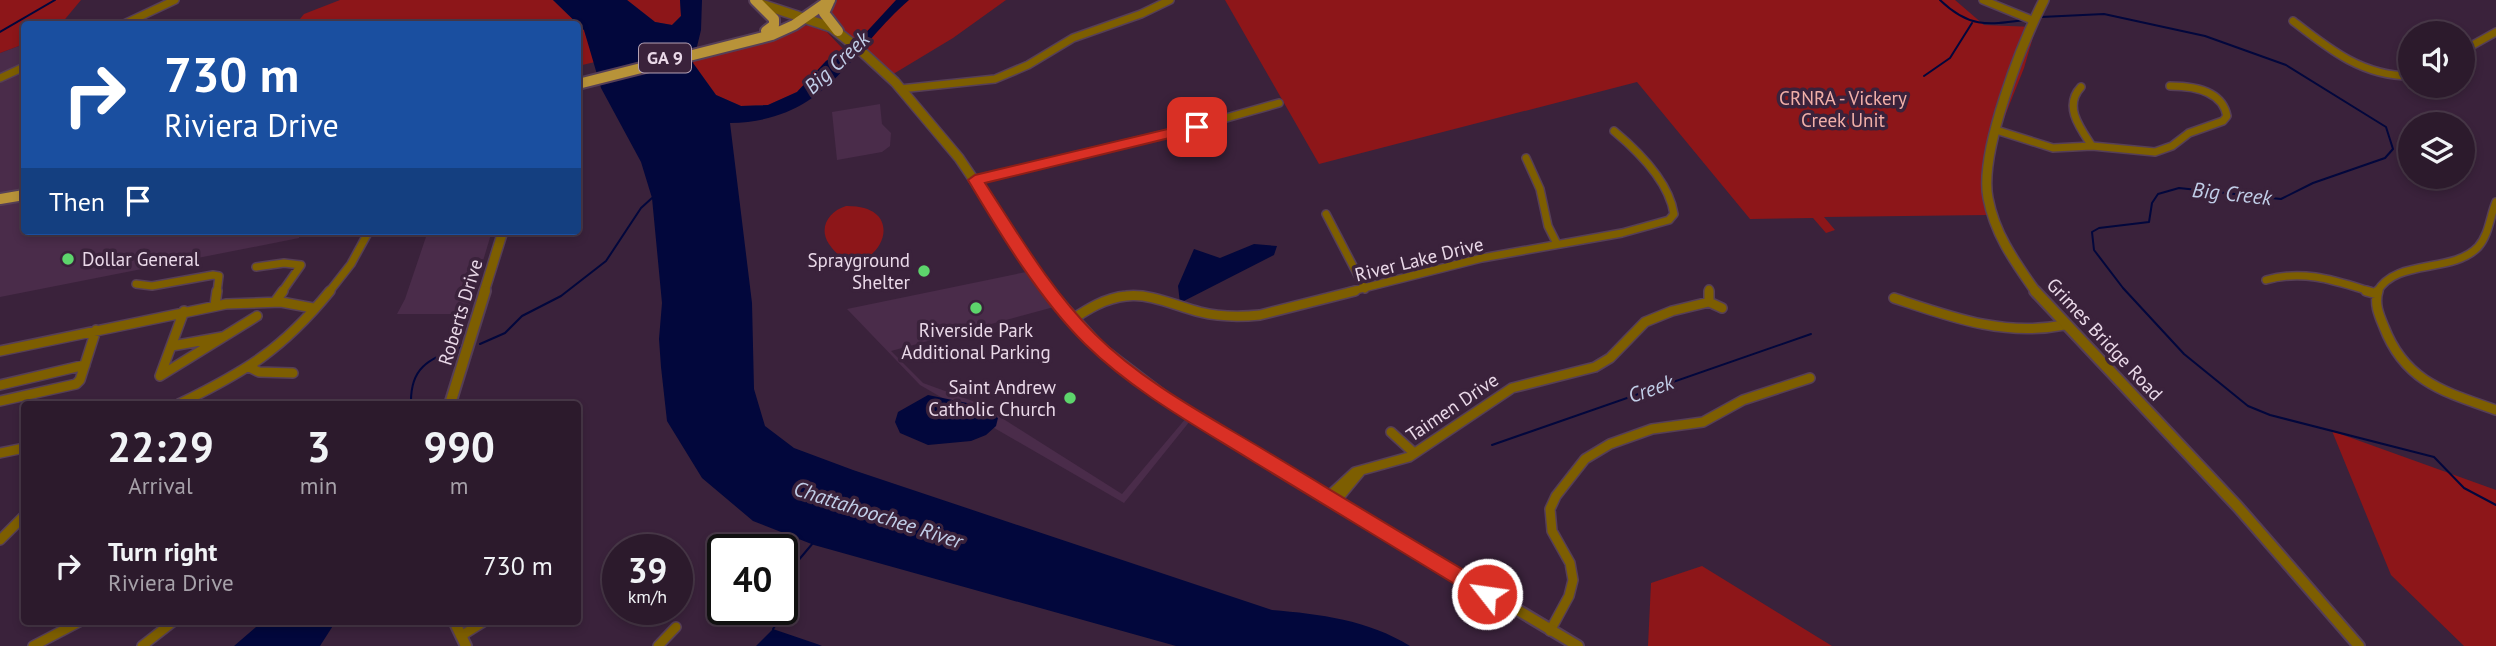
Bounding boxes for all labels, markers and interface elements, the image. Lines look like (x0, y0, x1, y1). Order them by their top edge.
map controls (2398, 21, 2475, 189)
button: sound (2398, 21, 2475, 98)
water label: Big Creek (798, 24, 876, 100)
text: 730 m (164, 42, 299, 106)
road number: GA 9 (639, 44, 691, 72)
icon: right (49, 49, 140, 140)
park label: CRNRA - Vickery Creek Unit (1779, 86, 1907, 132)
pin (1167, 97, 1227, 157)
text: Riviera Drive (164, 104, 339, 146)
icon: arrive (1178, 108, 1216, 146)
button: layers (2398, 112, 2475, 189)
water label: Big Creek (2191, 176, 2275, 211)
icon: arrive (119, 182, 157, 220)
text: Then (49, 185, 105, 218)
street label: River Lake Drive (1352, 231, 1486, 287)
place label: Dollar General (82, 247, 200, 271)
place label: Sprayground Shelter (807, 248, 911, 294)
marker: Dollar General (60, 251, 76, 267)
street label: Roberts Drive (432, 256, 488, 368)
marker: Sprayground Shelter (916, 263, 932, 279)
street label: Grimes Bridge Road (2042, 273, 2168, 405)
marker: Riverside Park Additional Parking (968, 300, 984, 316)
place label: Riverside Park Additional Parking (901, 318, 1051, 364)
street label: Taimen Drive (1401, 367, 1503, 447)
water label: Creek (1624, 368, 1679, 409)
place label: Saint Andrew Catholic Church (928, 375, 1056, 421)
marker: Saint Andrew Catholic Church (1062, 390, 1078, 406)
text: 22:29 (107, 419, 214, 474)
text: 3 (307, 419, 330, 474)
text: 990 (423, 419, 495, 474)
text: Arrival (128, 471, 193, 500)
text: min (300, 471, 337, 500)
text: m (450, 471, 468, 500)
water label: Chattahoochee River (790, 475, 968, 555)
speed limit sign: 40 (707, 534, 798, 625)
text: Turn right (108, 535, 217, 568)
icon: right (49, 547, 87, 585)
text: 39 (628, 547, 667, 593)
text: 730 m (482, 549, 553, 582)
position arrow (1450, 557, 1524, 631)
text: Riviera Drive (108, 568, 234, 597)
text: km/h (628, 585, 667, 608)

